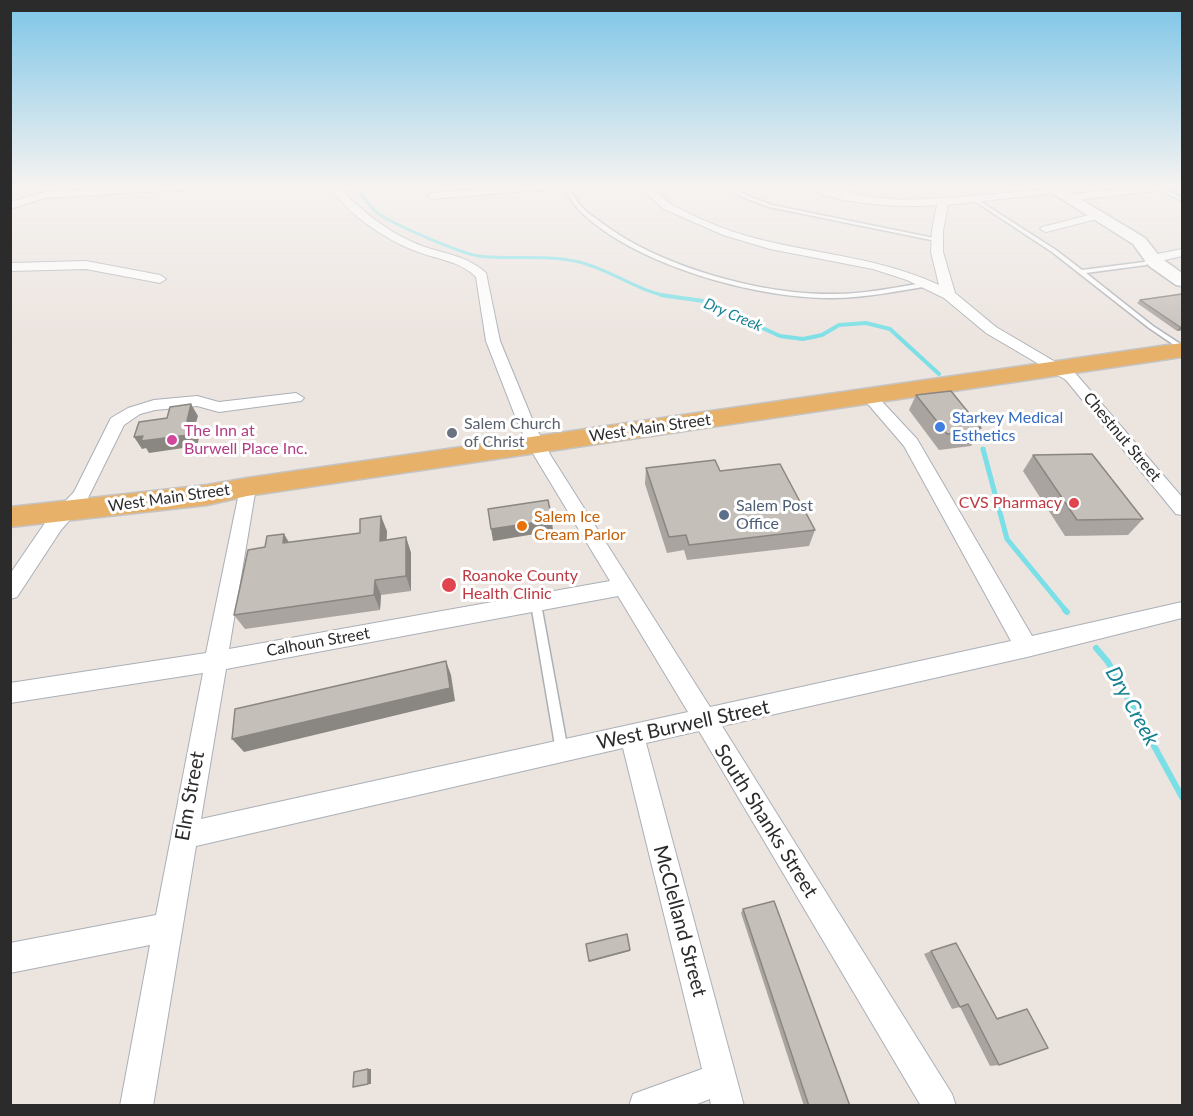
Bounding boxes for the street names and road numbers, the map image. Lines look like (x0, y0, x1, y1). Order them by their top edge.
street label: Chestnut Street (1079, 388, 1165, 486)
street label: West Main Street (588, 410, 712, 446)
street label: West Main Street (107, 480, 231, 516)
street label: Calhoun Street (265, 623, 371, 661)
street label: West Burwell Street (595, 695, 771, 755)
street label: South Shanks Street (709, 740, 823, 902)
street label: Elm Street (170, 749, 210, 843)
street label: McClelland Street (648, 843, 712, 999)

